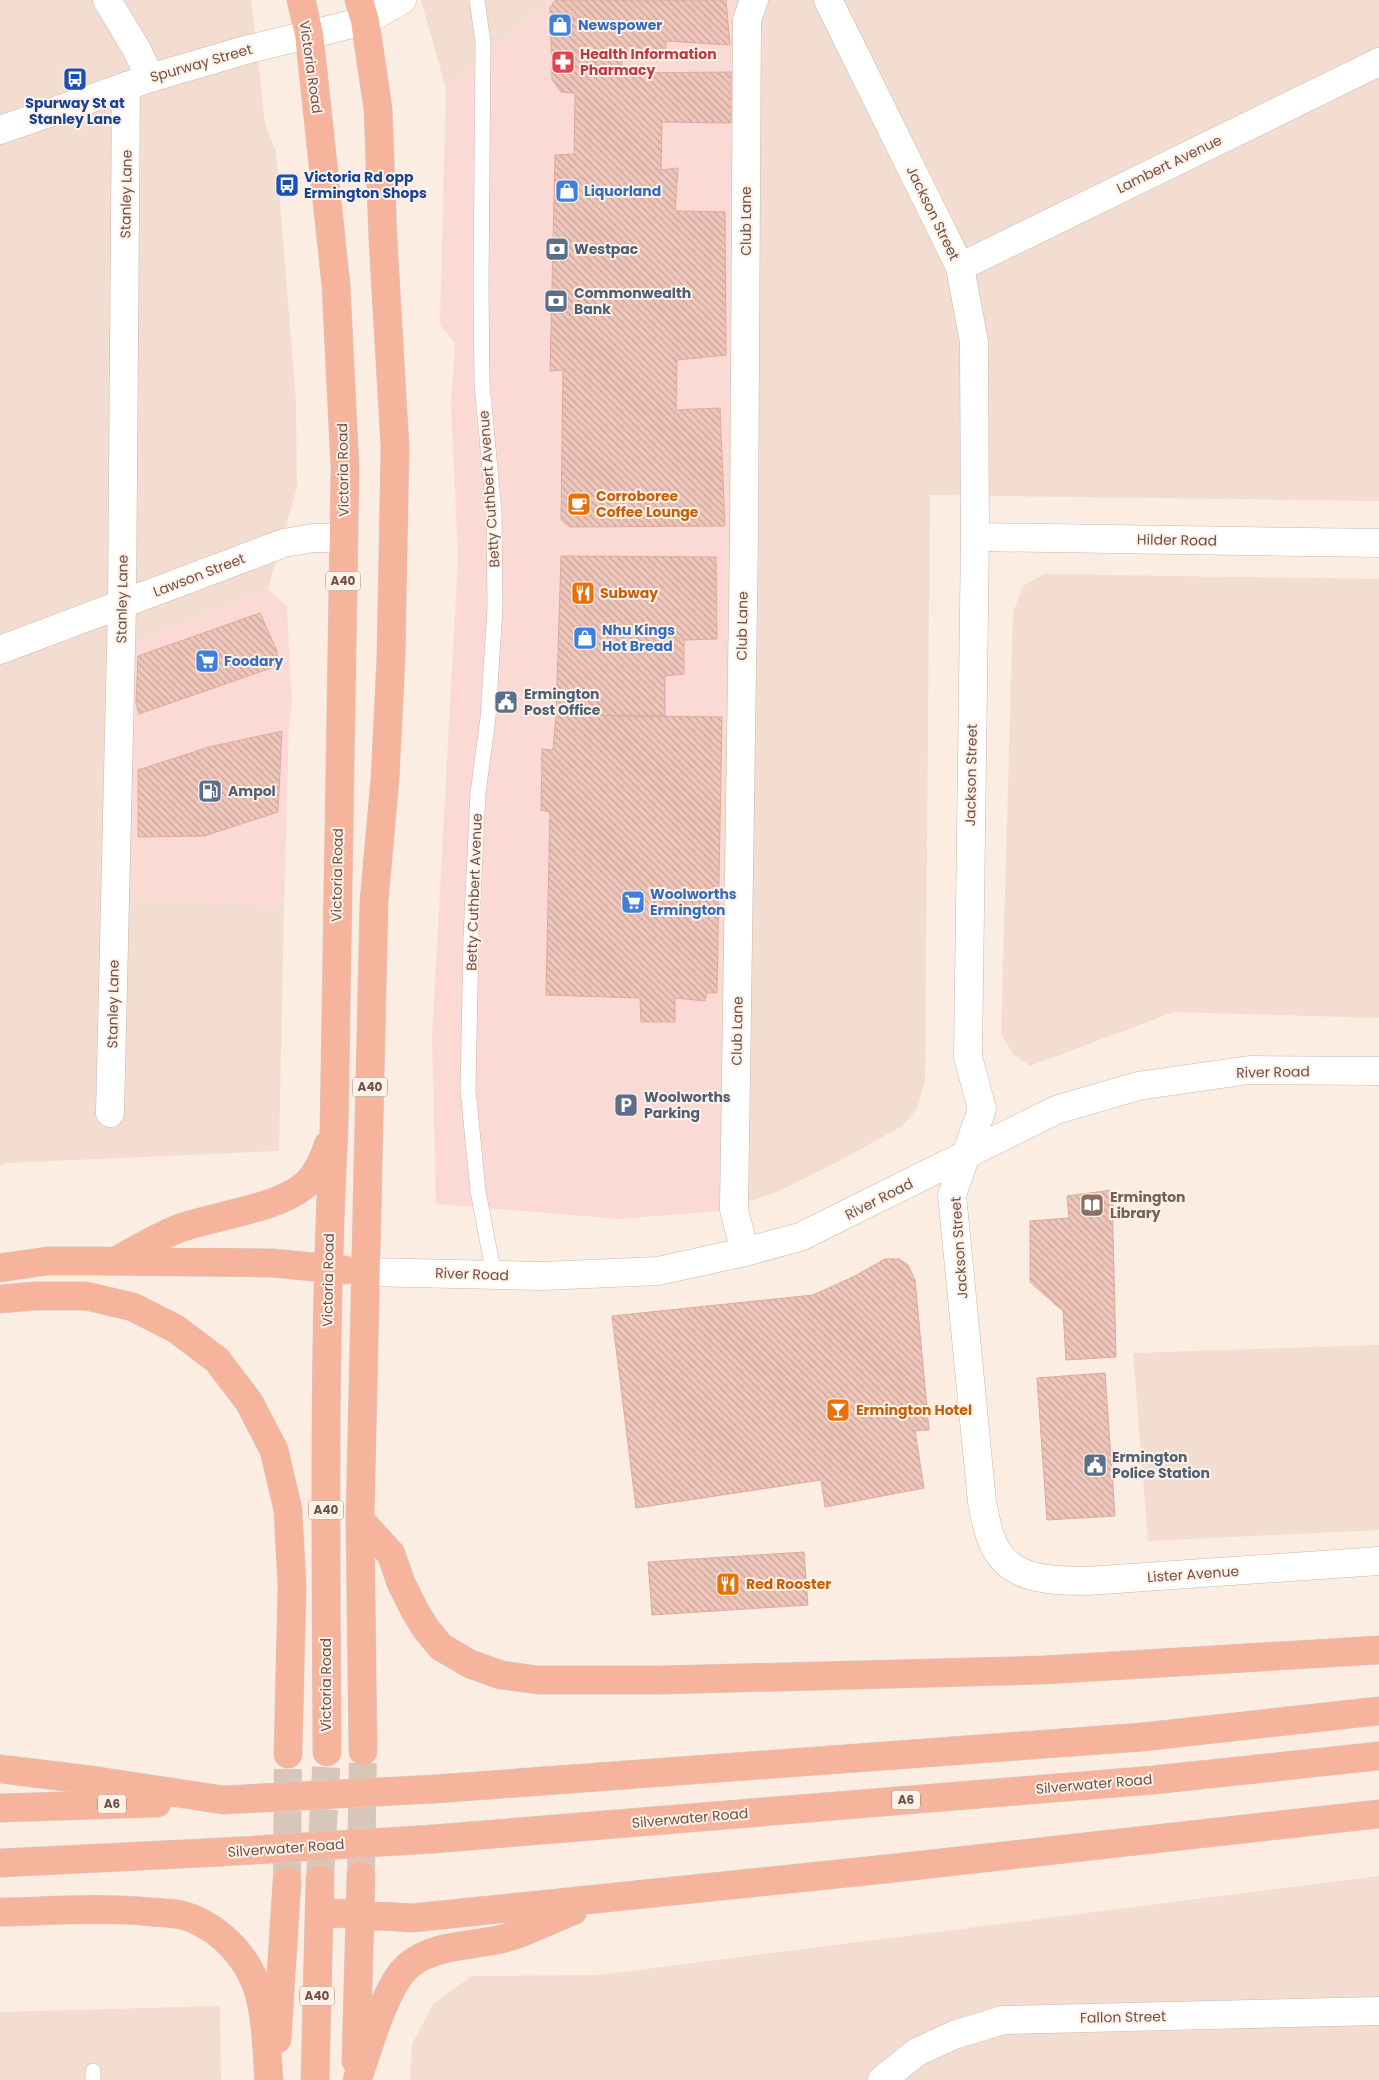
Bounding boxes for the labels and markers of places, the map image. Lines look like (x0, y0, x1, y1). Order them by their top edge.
shop icon: Newspower (547, 12, 573, 38)
place label: Newspower (578, 15, 662, 35)
place label: Health Information Pharmacy (580, 44, 717, 80)
pharmacy icon: Health Information Pharmacy (550, 49, 576, 75)
bus stop icon: Spurway St at Stanley Lane (62, 66, 88, 92)
place label: Spurway St at Stanley Lane (25, 93, 125, 129)
place label: Victoria Rd opp Ermington Shops (304, 167, 427, 203)
bus stop icon: Victoria Rd opp Ermington Shops (274, 172, 300, 198)
shop icon: Liquorland (554, 178, 580, 204)
place label: Liquorland (584, 181, 661, 201)
bank icon: Westpac (544, 236, 570, 262)
place label: Westpac (574, 239, 639, 259)
place label: Commonwealth Bank (574, 283, 691, 319)
bank icon: Commonwealth Bank (543, 288, 569, 314)
place label: Corroboree Coffee Lounge (596, 486, 699, 522)
cafe icon: Corroboree Coffee Lounge (566, 491, 592, 517)
restaurant icon: Subway (570, 580, 596, 606)
place label: Subway (600, 583, 658, 603)
place label: Nhu Kings Hot Bread (602, 620, 675, 656)
shop icon: Nhu Kings Hot Bread (572, 625, 598, 651)
supermarket icon: Foodary (194, 648, 220, 674)
place label: Foodary (224, 651, 283, 671)
place label: Ermington Post Office (524, 684, 601, 720)
public building icon: Ermington Post Office (493, 689, 519, 715)
fuel station icon: Ampol (197, 778, 223, 804)
place label: Ampol (228, 781, 276, 801)
place label: Woolworths Ermington (650, 884, 737, 920)
supermarket icon: Woolworths Ermington (620, 889, 646, 915)
place label: Woolworths Parking (644, 1087, 731, 1123)
parking icon: Woolworths Parking (613, 1092, 639, 1118)
place label: Ermington Library (1110, 1187, 1186, 1223)
library icon: Ermington Library (1079, 1192, 1105, 1218)
bar icon: Ermington Hotel (825, 1397, 851, 1423)
place label: Ermington Hotel (856, 1400, 972, 1420)
place label: Ermington Police Station (1112, 1447, 1210, 1483)
public building icon: Ermington Police Station (1082, 1452, 1108, 1478)
restaurant icon: Red Rooster (715, 1571, 741, 1597)
place label: Red Rooster (746, 1574, 831, 1594)

